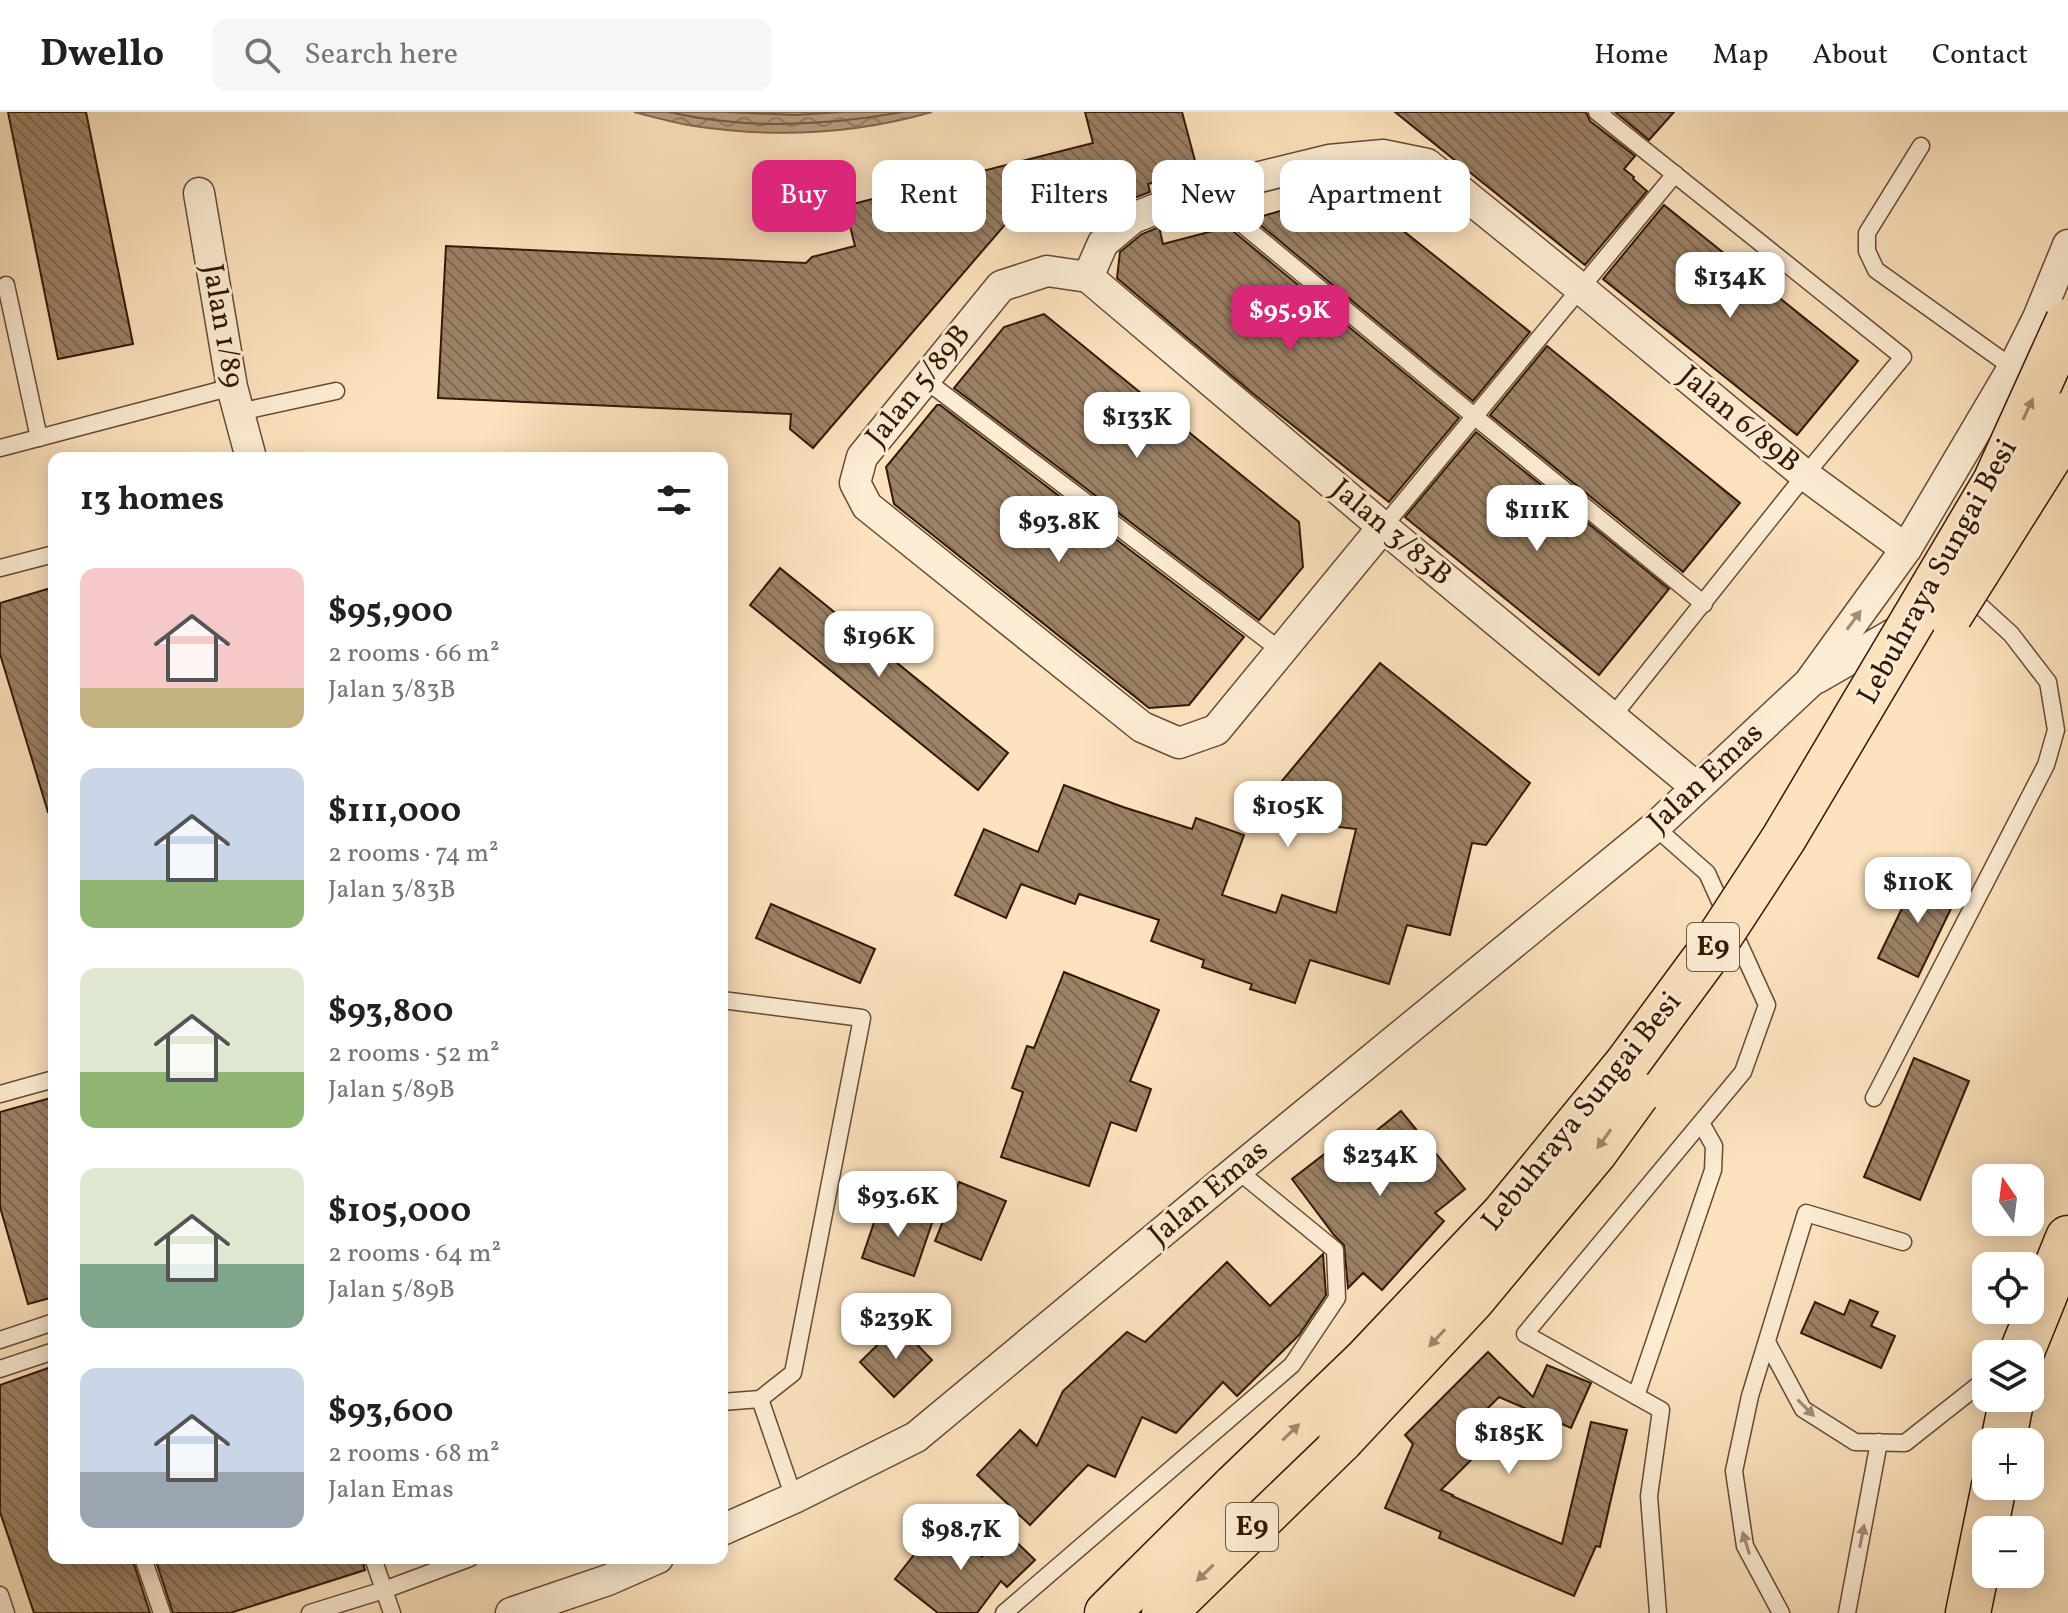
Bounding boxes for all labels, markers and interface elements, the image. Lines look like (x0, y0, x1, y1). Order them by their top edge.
search box (212, 19, 772, 91)
text: Dwello (40, 29, 164, 82)
icon: search (240, 33, 284, 77)
text: Search here (304, 34, 458, 76)
text: Home (1594, 36, 1668, 75)
text: Map (1712, 36, 1768, 75)
text: About (1812, 36, 1888, 75)
text: Contact (1932, 36, 2028, 75)
chip: Buy (752, 160, 856, 232)
chip: Rent (872, 160, 986, 232)
chip: Filters (1002, 160, 1136, 232)
chip: New (1152, 160, 1264, 232)
chip: Apartment (1280, 160, 1470, 232)
pin: $134K (1674, 252, 1786, 320)
text: $134K (1694, 260, 1766, 296)
street label: Jalan 1/89 (190, 261, 254, 391)
pin: $95.9K (1225, 285, 1355, 353)
text: $95.9K (1249, 293, 1331, 329)
street label: Jalan 5/89B (857, 316, 981, 456)
street label: Jalan 6/89B (1669, 357, 1809, 483)
pin: $133K (1081, 392, 1193, 460)
one-way arrow (2021, 397, 2035, 420)
text: $133K (1102, 400, 1172, 436)
street label: Lebuhraya Sungai Besi (1848, 432, 2028, 712)
street label: Jalan 3/83B (1321, 470, 1461, 596)
text: 13 homes (80, 477, 224, 524)
icon: filters (652, 478, 696, 522)
pin: $111K (1481, 485, 1593, 553)
text: $111K (1505, 493, 1569, 529)
pin: $93.8K (994, 496, 1124, 564)
text: $93.8K (1018, 504, 1100, 540)
text: $95,900 (328, 589, 453, 636)
icon: home (144, 600, 240, 696)
one-way arrow (1846, 609, 1861, 630)
pin: $196K (823, 611, 935, 679)
text: $196K (843, 619, 915, 655)
text: 2 rooms · 66 m² (328, 636, 500, 672)
text: Jalan 3/83B (328, 672, 456, 708)
street label: Jalan Emas (1639, 713, 1773, 843)
pin: $105K (1232, 781, 1344, 849)
text: $111,000 (328, 789, 461, 836)
text: $105K (1252, 789, 1324, 825)
icon: home (144, 800, 240, 896)
text: 2 rooms · 74 m² (328, 836, 499, 872)
pin: $110K (1862, 857, 1974, 925)
text: $110K (1883, 865, 1953, 901)
text: Jalan 3/83B (328, 872, 456, 908)
road number: E9 (1687, 923, 1739, 971)
street label: Lebuhraya Sungai Besi (1472, 983, 1692, 1241)
text: $93,800 (328, 989, 453, 1036)
icon: home (144, 1000, 240, 1096)
text: 2 rooms · 52 m² (328, 1036, 500, 1072)
text: Jalan 5/89B (328, 1072, 455, 1108)
one-way arrow (1597, 1129, 1612, 1150)
street label: Jalan Emas (1140, 1130, 1278, 1256)
pin: $234K (1324, 1130, 1436, 1198)
text: $234K (1342, 1138, 1418, 1174)
north arrow (1972, 1164, 2044, 1236)
map controls (1972, 1164, 2044, 1588)
pin: $93.6K (833, 1171, 963, 1239)
text: $93.6K (857, 1179, 939, 1215)
text: $105,000 (328, 1189, 471, 1236)
icon: home (144, 1200, 240, 1296)
text: 2 rooms · 64 m² (328, 1236, 501, 1272)
button: locate (1972, 1252, 2044, 1324)
text: Jalan 5/89B (328, 1272, 455, 1308)
pin: $239K (840, 1293, 952, 1361)
text: $239K (859, 1301, 933, 1337)
one-way arrow (1428, 1328, 1446, 1347)
button: layers (1972, 1340, 2044, 1412)
text: $93,600 (328, 1389, 453, 1436)
one-way arrow (1797, 1398, 1816, 1417)
icon: home (144, 1400, 240, 1496)
pin: $185K (1453, 1408, 1565, 1476)
text: $185K (1474, 1416, 1544, 1452)
one-way arrow (1281, 1423, 1300, 1442)
button: + (1972, 1428, 2044, 1500)
text: 2 rooms · 68 m² (328, 1436, 500, 1472)
text: Jalan Emas (328, 1472, 454, 1508)
road number: E9 (1226, 1503, 1278, 1551)
pin: $98.7K (896, 1504, 1026, 1572)
text: $98.7K (921, 1512, 1001, 1548)
button: − (1972, 1516, 2044, 1588)
one-way arrow (1856, 1524, 1868, 1549)
one-way arrow (1739, 1531, 1752, 1555)
one-way arrow (1196, 1563, 1215, 1581)

